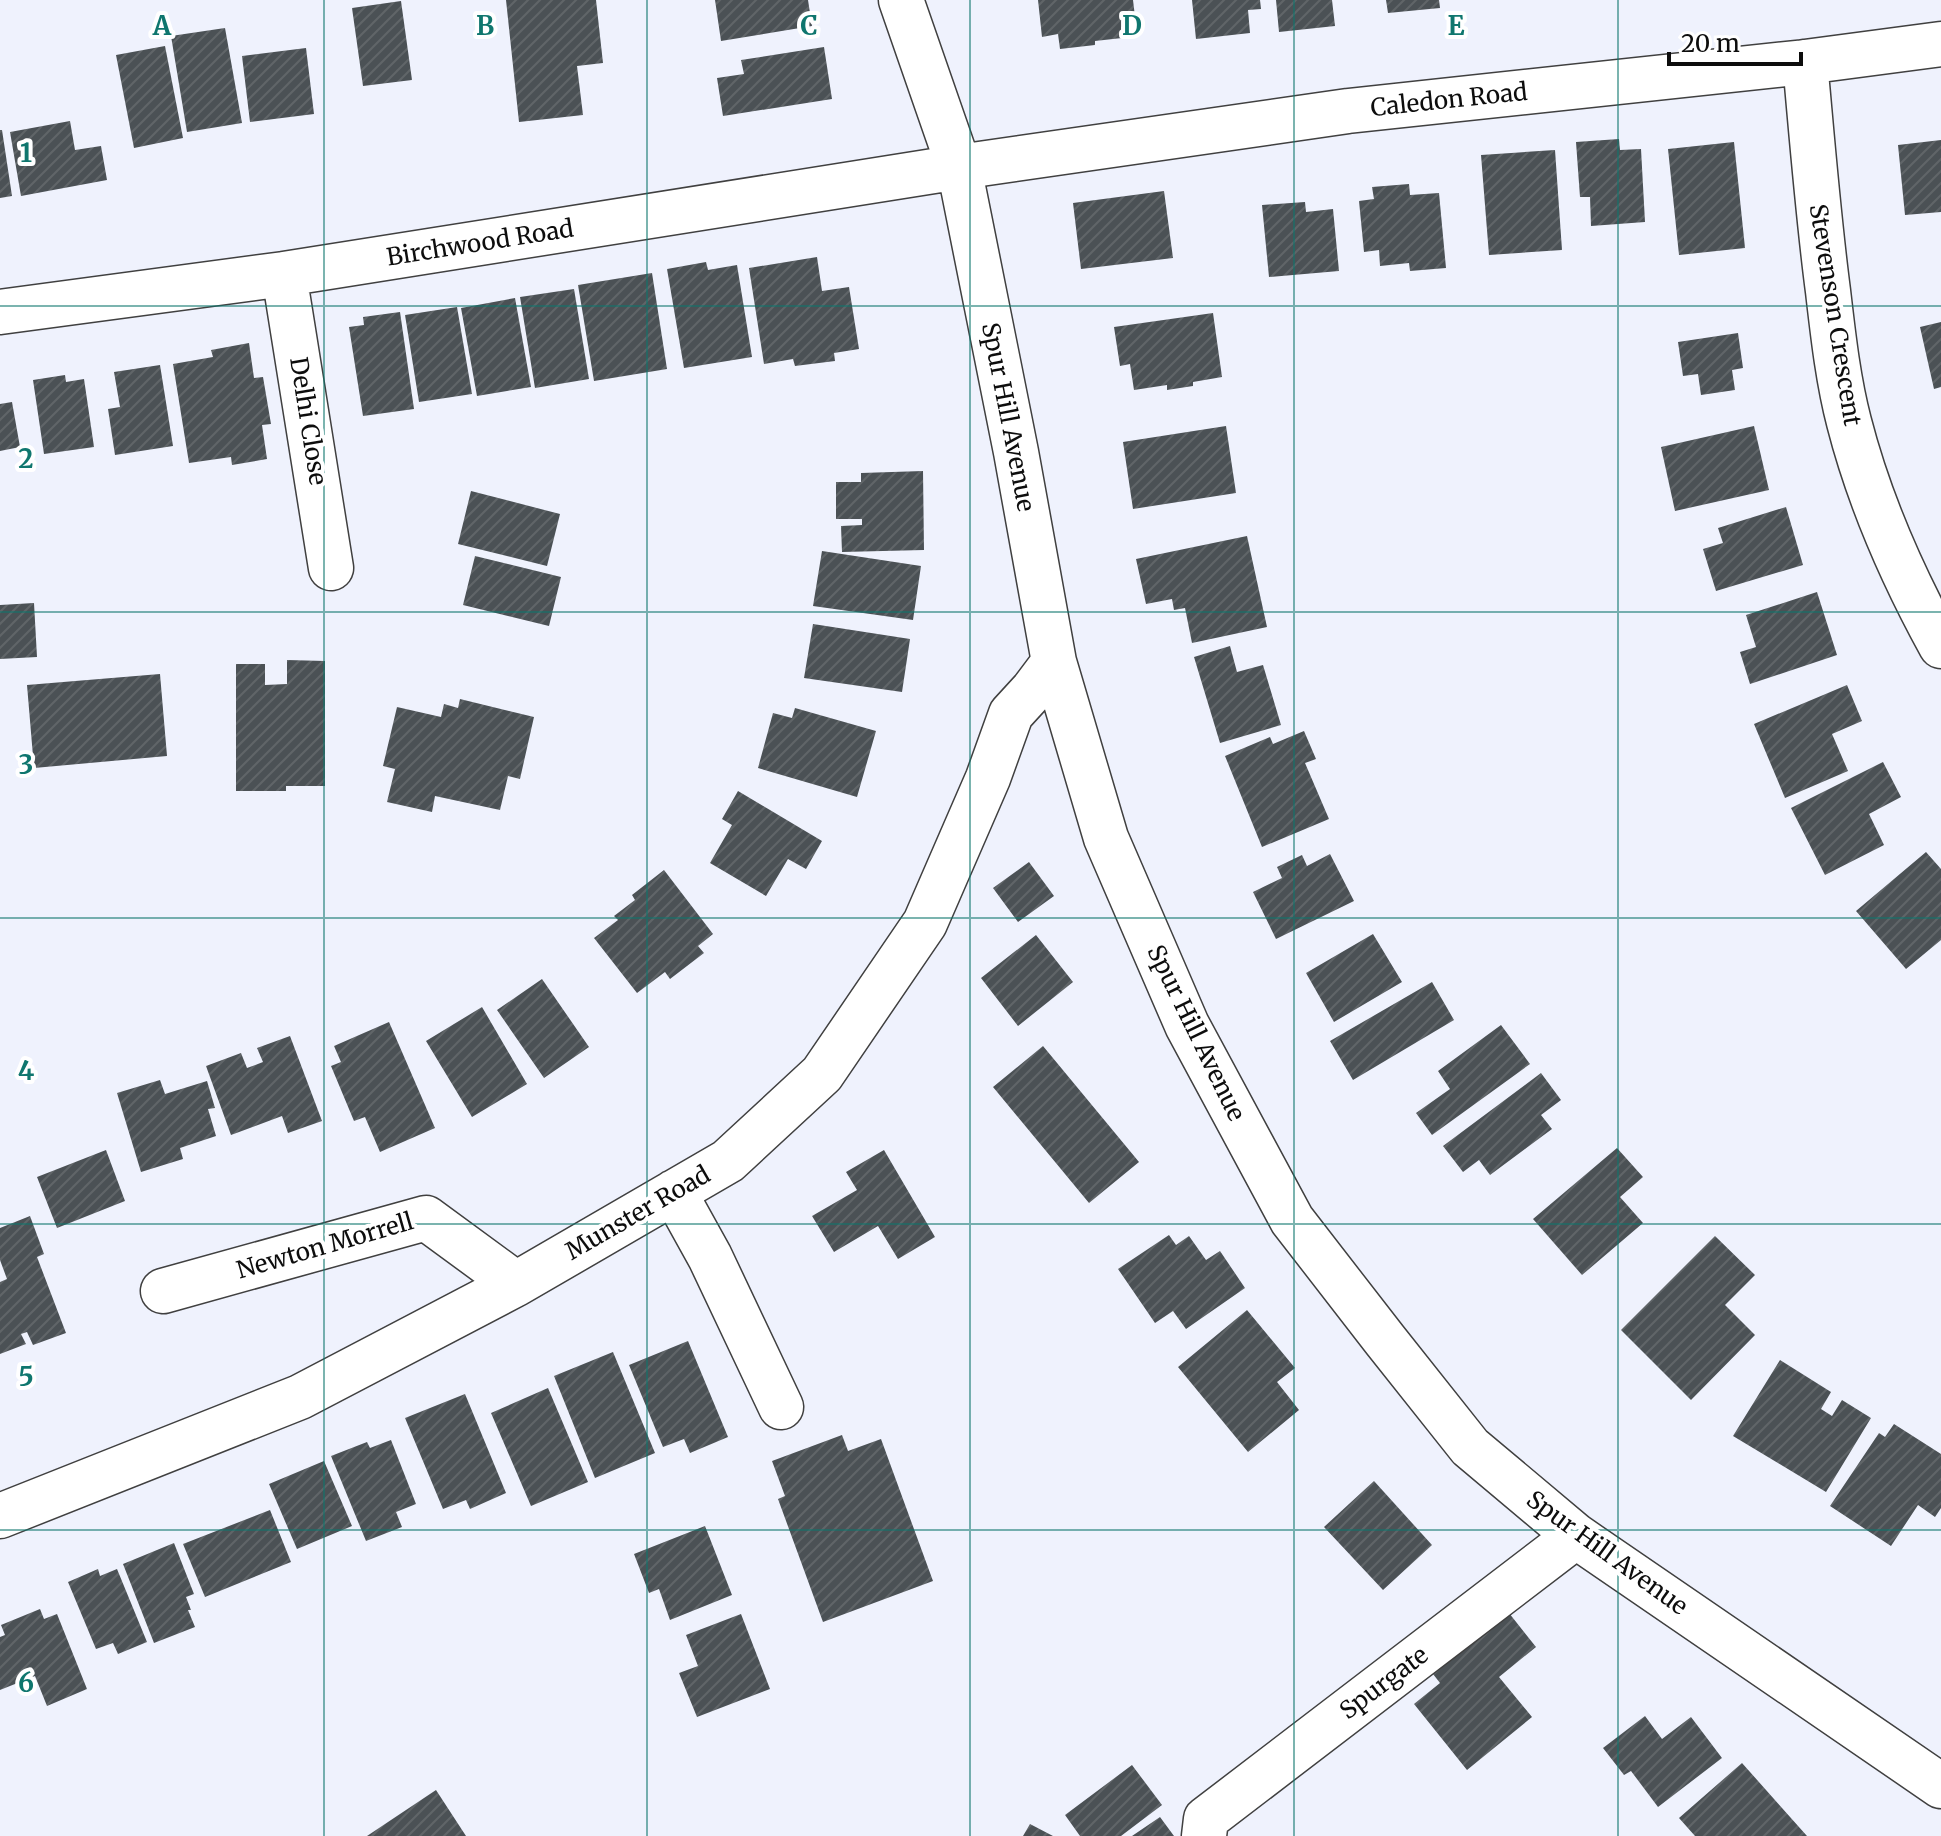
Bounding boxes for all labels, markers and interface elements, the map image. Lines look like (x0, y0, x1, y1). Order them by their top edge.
text: A (152, 9, 172, 42)
text: B (476, 9, 494, 42)
text: C (800, 9, 818, 42)
text: D (1122, 9, 1142, 42)
text: E (1448, 9, 1465, 42)
scale bar (1669, 16, 1801, 66)
text: 20 m (1681, 28, 1740, 59)
street label: Caledon Road (1369, 76, 1529, 123)
text: 1 (20, 136, 32, 169)
street label: Stevenson Crescent (1803, 202, 1868, 429)
street label: Birchwood Road (384, 212, 576, 273)
street label: Spur Hill Avenue (975, 320, 1042, 514)
street label: Delhi Close (283, 355, 334, 487)
text: 2 (18, 442, 34, 475)
text: 3 (19, 748, 33, 781)
street label: Spur Hill Avenue (1140, 940, 1252, 1126)
text: 4 (18, 1054, 35, 1087)
street label: Munster Road (560, 1159, 716, 1266)
street label: Newton Morrell (233, 1206, 417, 1286)
text: 5 (18, 1360, 34, 1393)
street label: Spur Hill Avenue (1521, 1484, 1694, 1622)
street label: Spurgate (1333, 1639, 1434, 1726)
text: 6 (18, 1666, 34, 1699)

